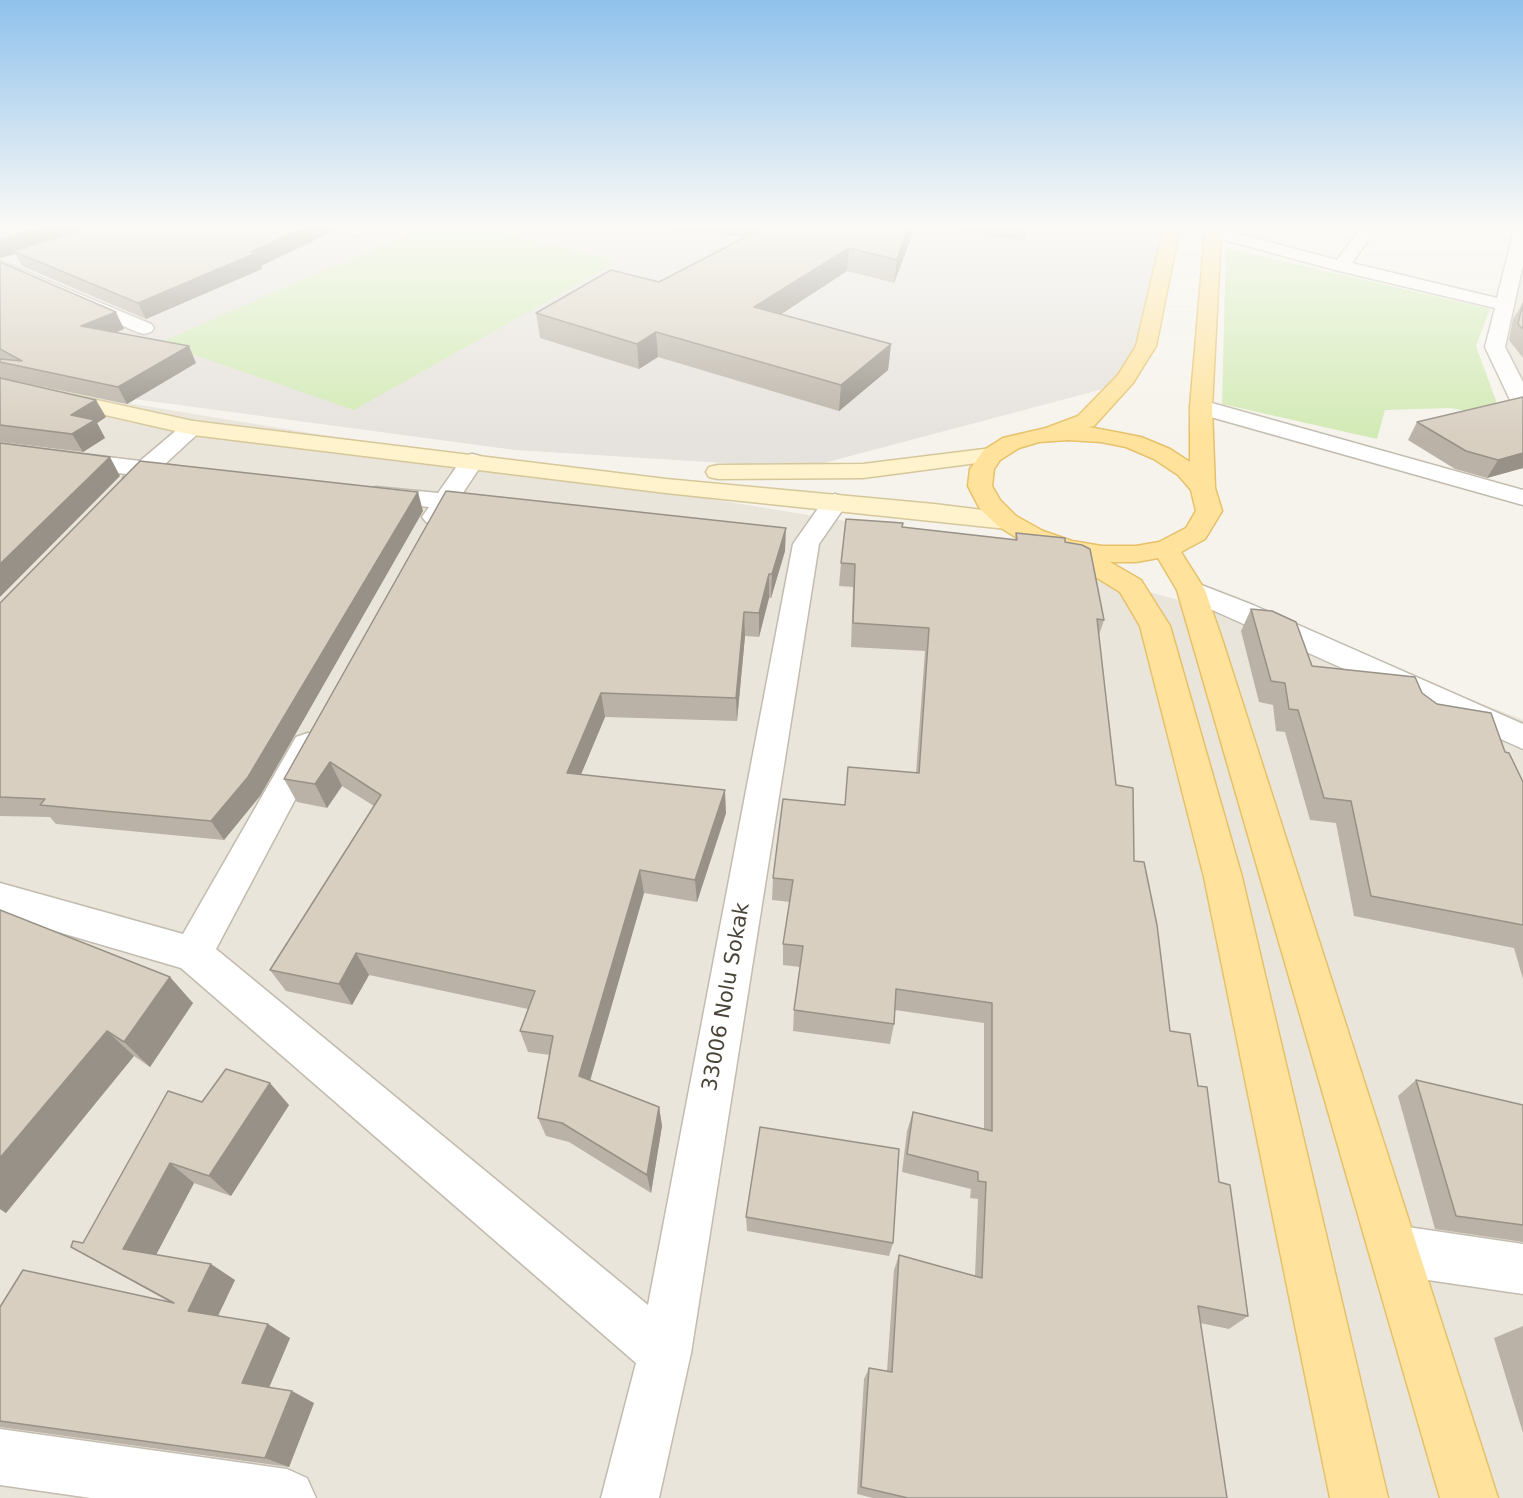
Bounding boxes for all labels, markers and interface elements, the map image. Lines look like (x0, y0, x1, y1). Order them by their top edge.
street label: 33006 Nolu Sokak (698, 901, 756, 1093)

